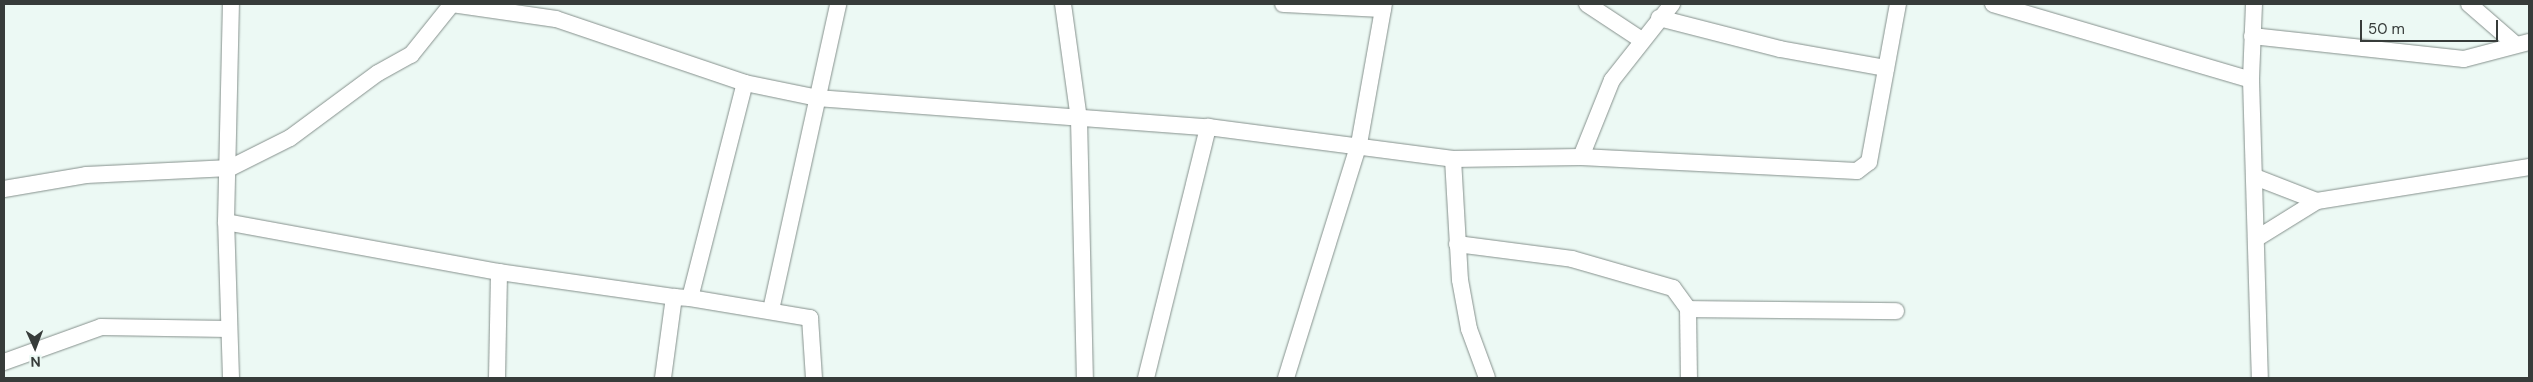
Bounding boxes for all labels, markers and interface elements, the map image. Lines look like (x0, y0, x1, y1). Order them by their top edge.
scale bar (2363, 10, 2500, 42)
text: 50 m (2368, 19, 2405, 39)
north arrow (10, 322, 60, 372)
text: N (30, 353, 41, 371)

